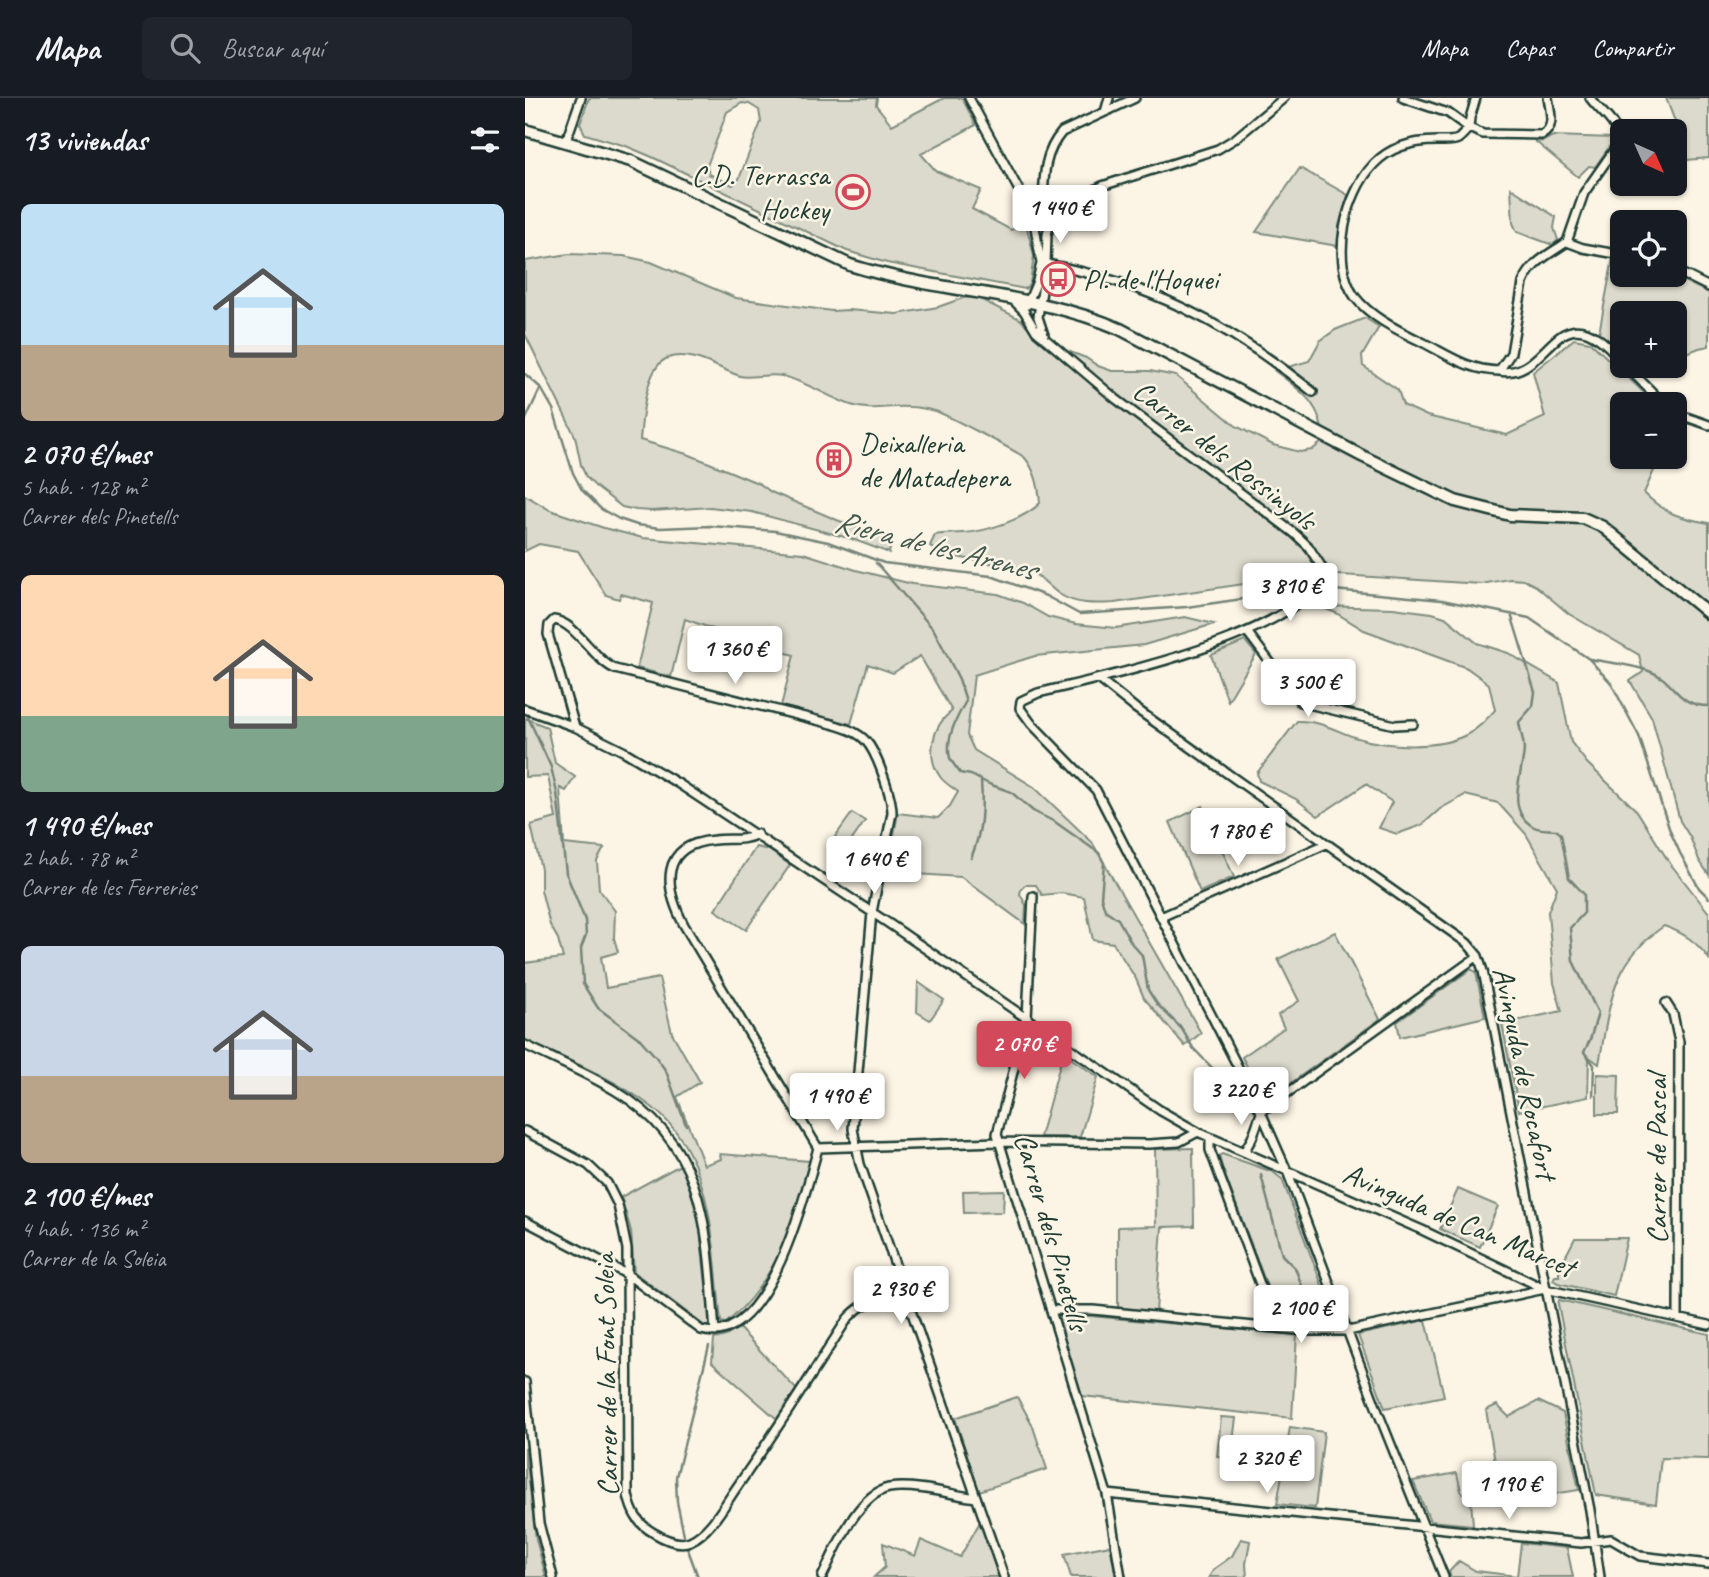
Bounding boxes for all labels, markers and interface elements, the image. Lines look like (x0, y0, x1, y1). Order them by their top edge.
search box (142, 17, 632, 80)
text: Mapa (35, 27, 100, 69)
icon: search (166, 29, 204, 67)
text: Buscar aquí (222, 32, 324, 65)
text: Mapa (1421, 33, 1468, 63)
text: Capas (1506, 33, 1554, 63)
text: Compartir (1592, 33, 1674, 63)
north arrow (1610, 119, 1687, 196)
map controls (1610, 119, 1687, 469)
text: 13 viviendas (21, 121, 147, 159)
icon: filters (466, 121, 504, 159)
place label: C.D. Terrassa Hockey (691, 156, 832, 228)
sports icon: C.D. Terrassa Hockey (834, 173, 872, 211)
pin: 1 440 € (995, 186, 1125, 245)
text: 1 440 € (1029, 193, 1091, 222)
button: locate (1610, 210, 1687, 287)
icon: home (200, 250, 326, 376)
bus stop icon: Pl. de l'Hoquei (1039, 260, 1077, 298)
place label: Pl. de l'Hoquei (1083, 260, 1222, 298)
button: + (1610, 301, 1687, 378)
street label: Carrer dels Rossinyols (1125, 371, 1327, 540)
button: − (1610, 392, 1687, 469)
place label: Deixalleria de Matadepera (859, 424, 1012, 496)
text: 2 070 €/mes (21, 435, 150, 473)
building icon: Deixalleria de Matadepera (815, 441, 853, 479)
text: 5 hab. · 128 m² (21, 473, 145, 502)
water label: Riera de les Arenes (831, 500, 1045, 591)
text: Carrer dels Pinetells (21, 502, 177, 531)
pin: 3 810 € (1225, 564, 1355, 623)
text: 3 810 € (1259, 571, 1321, 600)
icon: home (200, 621, 326, 747)
pin: 1 360 € (670, 626, 800, 686)
text: 1 360 € (703, 634, 767, 663)
pin: 3 500 € (1243, 660, 1373, 719)
text: 3 500 € (1277, 667, 1339, 696)
text: 1 490 €/mes (21, 806, 150, 844)
pin: 1 780 € (1173, 808, 1303, 868)
text: 1 780 € (1207, 816, 1269, 845)
pin: 1 640 € (809, 836, 939, 896)
text: 2 hab. · 78 m² (21, 844, 134, 873)
text: 1 640 € (842, 844, 906, 873)
text: Carrer de les Ferreries (21, 873, 196, 902)
street label: Avinguda de Rocafort (1484, 963, 1567, 1187)
icon: home (200, 992, 326, 1118)
pin: 2 070 € (959, 1021, 1089, 1081)
text: 2 070 € (993, 1029, 1055, 1058)
pin: 3 220 € (1176, 1068, 1306, 1127)
street label: Carrer de Pascal (1637, 1069, 1675, 1244)
pin: 1 490 € (772, 1074, 902, 1133)
text: 3 220 € (1210, 1075, 1272, 1104)
text: 1 490 € (806, 1081, 868, 1110)
street label: Carrer dels Pinetells (1006, 1129, 1099, 1338)
street label: Avinguda de Can Marcet (1337, 1154, 1584, 1288)
text: 2 100 €/mes (21, 1177, 151, 1215)
text: 4 hab. · 136 m² (21, 1215, 145, 1244)
text: Carrer de la Soleia (21, 1244, 166, 1273)
street label: Carrer de la Font Soleia (585, 1250, 627, 1497)
pin: 2 930 € (836, 1266, 966, 1326)
text: 2 930 € (870, 1274, 932, 1303)
pin: 2 100 € (1236, 1286, 1366, 1345)
text: 2 100 € (1270, 1293, 1332, 1322)
pin: 2 320 € (1202, 1436, 1332, 1495)
text: 2 320 € (1236, 1443, 1298, 1472)
pin: 1 190 € (1444, 1462, 1574, 1521)
text: 1 190 € (1478, 1469, 1540, 1498)

